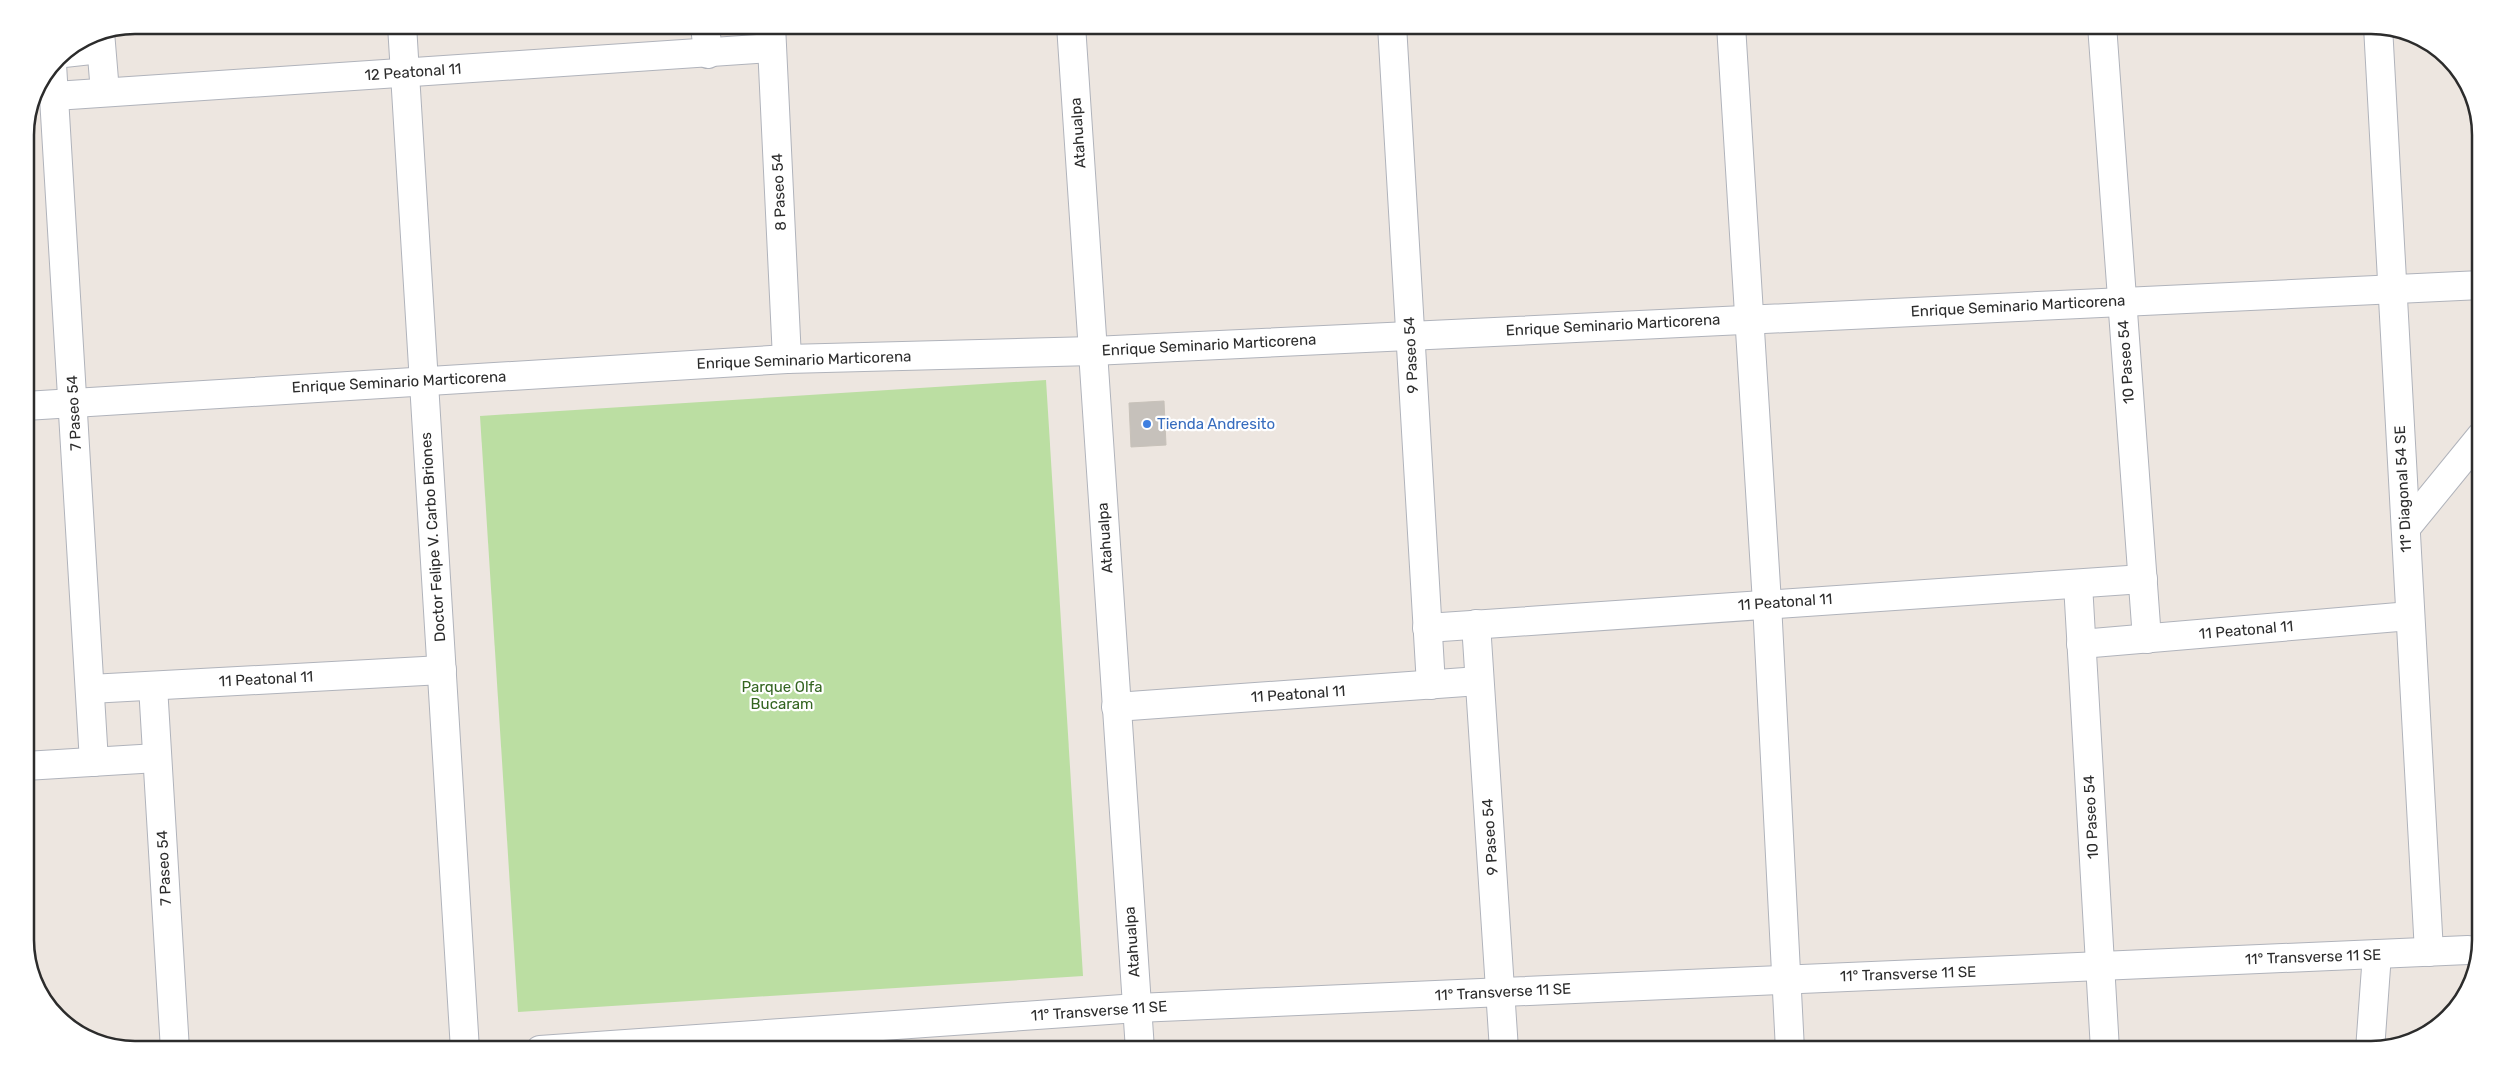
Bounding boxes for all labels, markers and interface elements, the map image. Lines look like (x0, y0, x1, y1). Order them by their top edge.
street label: 12 Peatonal 11 (364, 60, 462, 84)
street label: Atahualpa (1067, 97, 1089, 169)
street label: 8 Paseo 54 (768, 153, 790, 231)
street label: Enrique Seminario Marticorena (1910, 291, 2126, 321)
street label: Enrique Seminario Marticorena (1505, 310, 1721, 340)
street label: 9 Paseo 54 (1400, 316, 1422, 394)
street label: 10 Paseo 54 (2114, 319, 2138, 405)
street label: Enrique Seminario Marticorena (1101, 330, 1317, 360)
street label: Enrique Seminario Marticorena (696, 347, 912, 373)
street label: Enrique Seminario Marticorena (291, 367, 507, 397)
street label: 7 Paseo 54 (63, 375, 85, 451)
place label: Tienda Andresito (1157, 415, 1275, 433)
marker: Tienda Andresito (1141, 418, 1153, 430)
street label: 11° Diagonal 54 SE (2391, 425, 2415, 553)
street label: Doctor Felipe V. Carbo Briones (417, 431, 449, 642)
street label: Atahualpa (1094, 502, 1116, 574)
street label: 11 Peatonal 11 (1737, 590, 1833, 614)
street label: 11 Peatonal 11 (2198, 617, 2294, 643)
street label: 11 Peatonal 11 (218, 668, 314, 690)
park label: Parque Olfa Bucaram (741, 678, 823, 713)
street label: 11 Peatonal 11 (1250, 682, 1346, 706)
street label: 10 Paseo 54 (2080, 775, 2102, 859)
street label: 9 Paseo 54 (1478, 798, 1502, 876)
street label: 7 Paseo 54 (153, 830, 175, 906)
street label: Atahualpa (1121, 906, 1143, 978)
street label: 11° Transverse 11 SE (2244, 946, 2382, 968)
street label: 11° Transverse 11 SE (1839, 963, 1977, 985)
street label: 11° Transverse 11 SE (1434, 979, 1572, 1005)
street label: 11° Transverse 11 SE (1030, 997, 1168, 1025)

